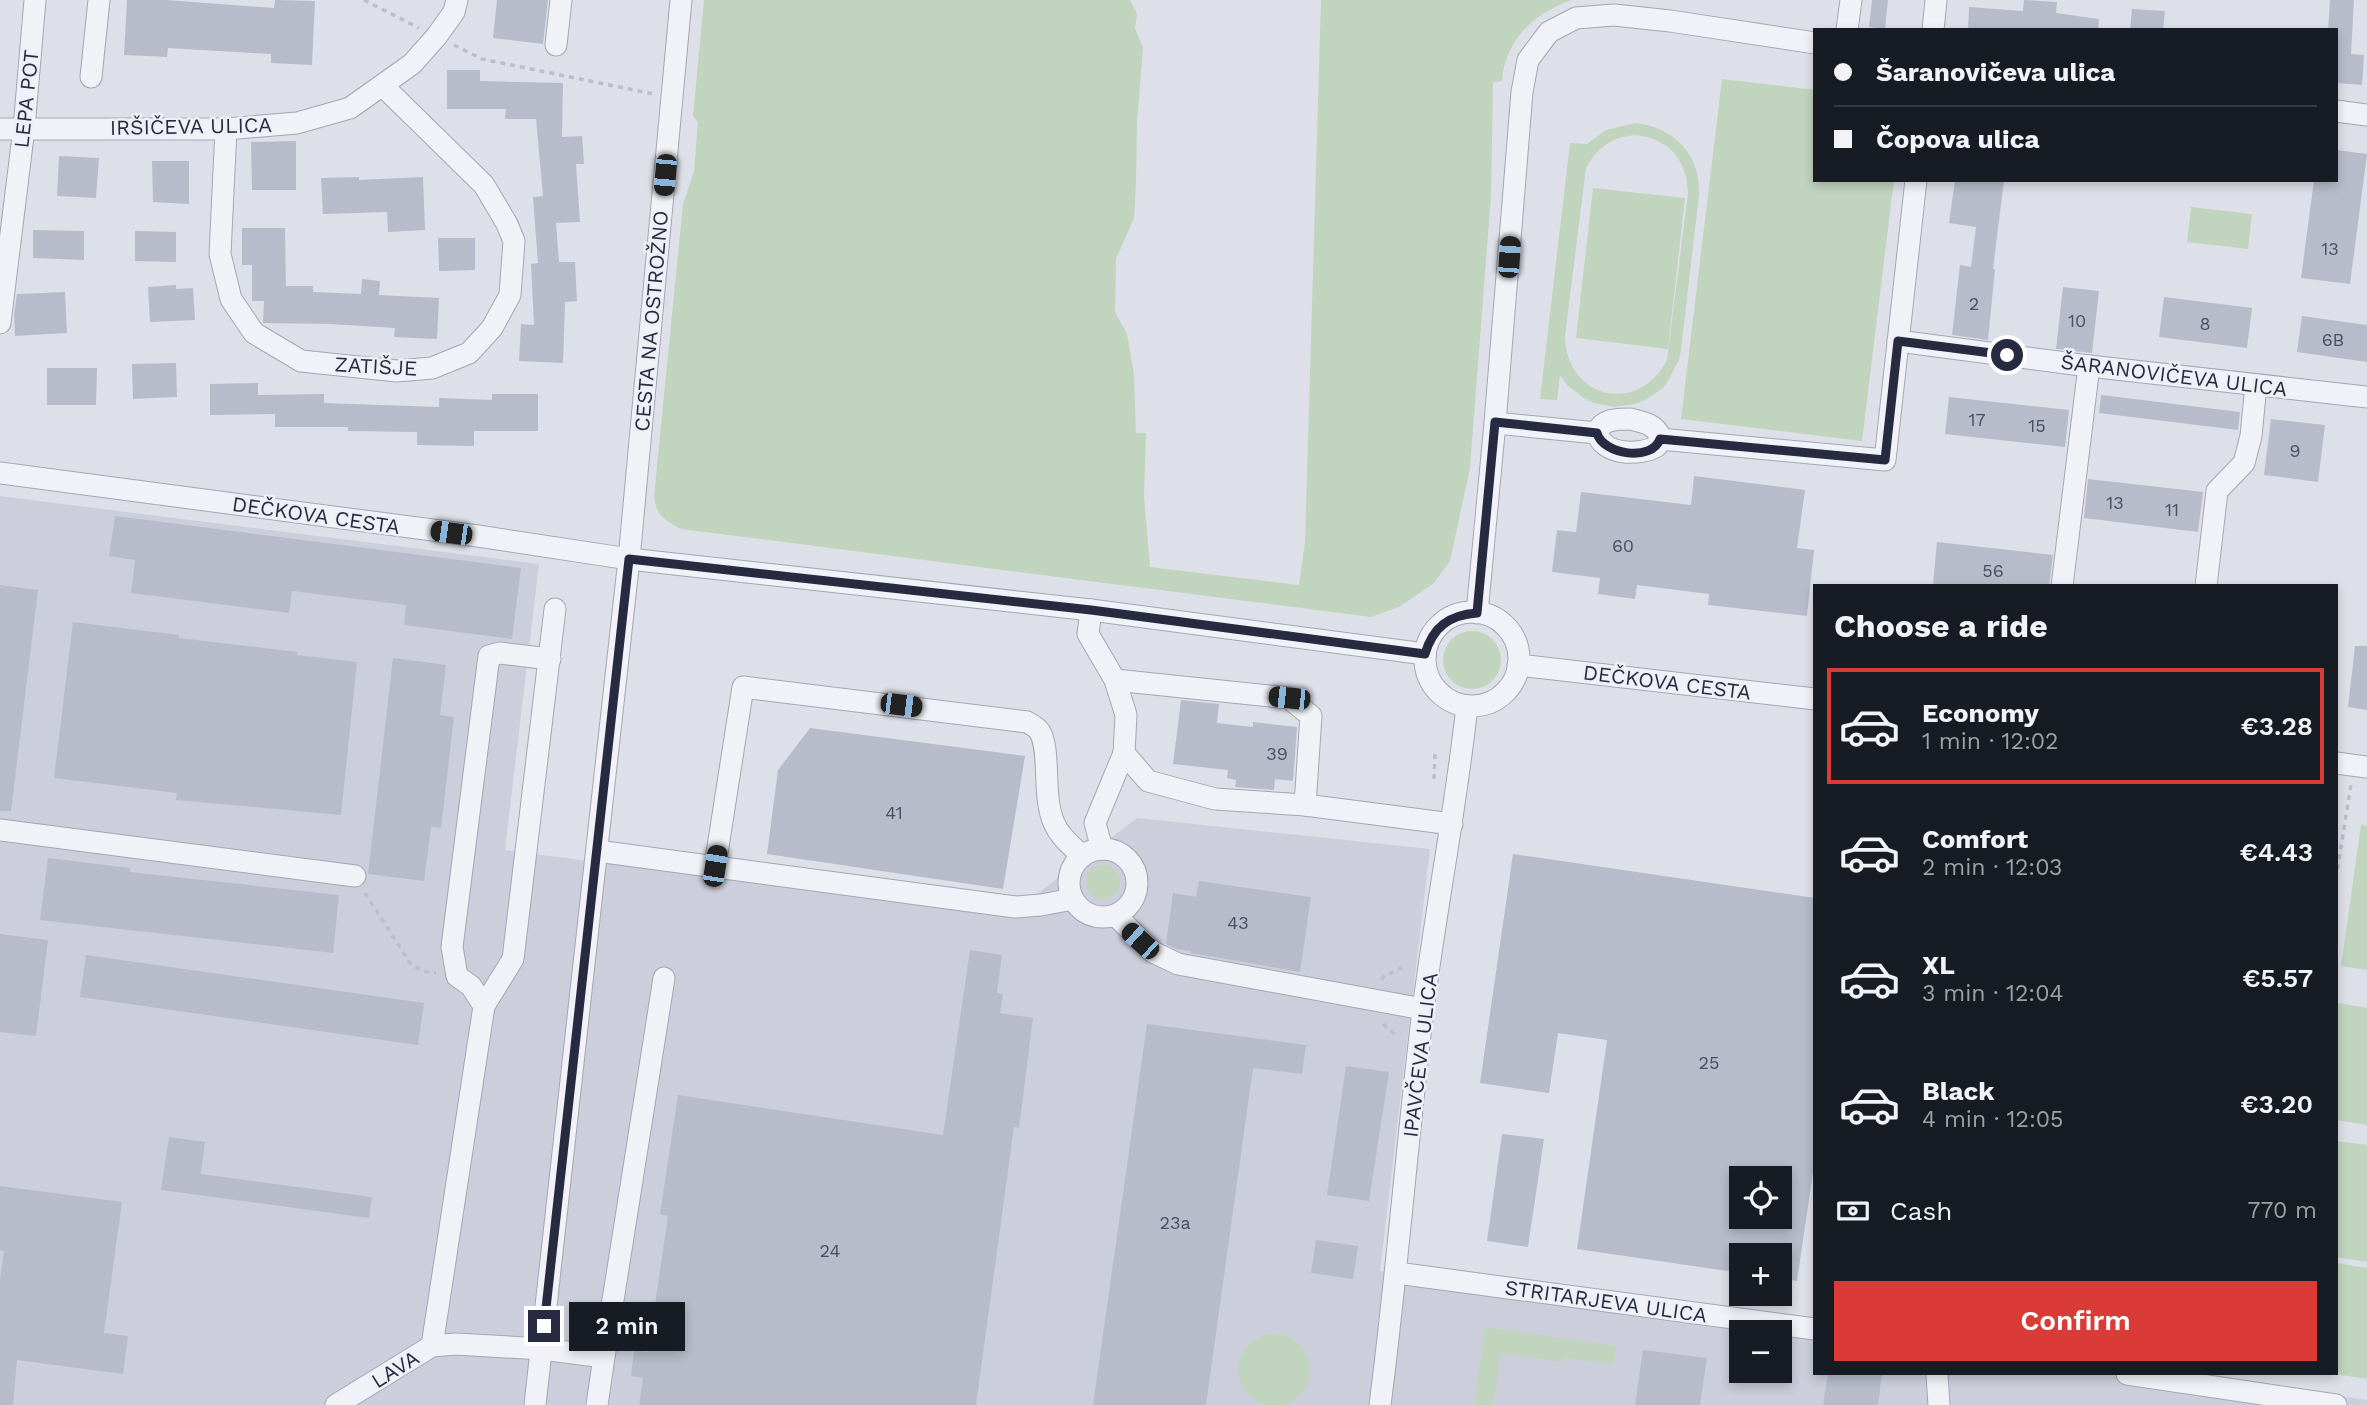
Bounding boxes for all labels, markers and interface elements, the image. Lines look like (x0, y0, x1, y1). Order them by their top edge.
street label: LEPA POT (8, 48, 44, 149)
text: Šaranovičeva ulica (1876, 57, 2115, 87)
street label: IRŠIČEVA ULICA (110, 112, 272, 140)
text: Čopova ulica (1876, 124, 2039, 154)
car (653, 153, 678, 197)
street label: CESTA NA OSTROŽNO (629, 209, 673, 433)
car (1498, 235, 1521, 279)
house number: 13 (2321, 238, 2339, 259)
house number: 2 (1969, 293, 1979, 314)
house number: 10 (2068, 310, 2086, 331)
house number: 8 (2199, 313, 2211, 334)
house number: 6B (2322, 329, 2344, 350)
route start (1991, 339, 2023, 371)
street label: ŠARANOVIČEVA ULICA (2059, 349, 2289, 401)
street label: ZATIŠJE (334, 351, 418, 381)
house number: 17 (1968, 409, 1986, 430)
house number: 15 (2028, 415, 2046, 436)
house number: 9 (2289, 440, 2301, 461)
street label: DEČKOVA CESTA (231, 491, 402, 539)
house number: 13 (2106, 492, 2124, 513)
house number: 11 (2165, 499, 2179, 520)
car (429, 520, 474, 546)
house number: 60 (1612, 535, 1634, 556)
house number: 56 (1982, 560, 2004, 581)
text: Choose a ride (1834, 607, 2048, 645)
street label: DEČKOVA CESTA (1582, 659, 1753, 705)
car (1268, 685, 1311, 711)
car (879, 692, 924, 718)
icon: car (1838, 695, 1901, 758)
text: Economy (1922, 698, 2039, 728)
text: €3.28 (2241, 711, 2313, 741)
text: 1 min · 12:02 (1922, 728, 2058, 755)
house number: 39 (1266, 743, 1288, 764)
house number: 41 (885, 802, 903, 823)
icon: car (1838, 821, 1901, 884)
text: Comfort (1922, 824, 2028, 854)
text: €4.43 (2240, 837, 2313, 867)
car (702, 844, 729, 888)
text: 2 min · 12:03 (1922, 854, 2062, 881)
house number: 43 (1227, 912, 1249, 933)
car (1118, 919, 1163, 963)
icon: car (1838, 947, 1901, 1010)
text: XL (1922, 950, 1955, 980)
text: €5.57 (2242, 963, 2313, 993)
street label: IPAVČEVA ULICA (1397, 971, 1443, 1139)
text: 3 min · 12:04 (1922, 980, 2064, 1007)
house number: 25 (1699, 1052, 1719, 1073)
icon: car (1838, 1073, 1901, 1136)
text: Black (1922, 1076, 1994, 1106)
text: €3.20 (2240, 1089, 2313, 1119)
text: 4 min · 12:05 (1922, 1106, 2063, 1133)
map controls (1729, 1166, 1792, 1383)
button: locate (1729, 1166, 1792, 1229)
icon: cash (1834, 1192, 1872, 1230)
text: Cash (1890, 1196, 1952, 1226)
text: 770 m (2248, 1197, 2317, 1224)
house number: 23a (1159, 1212, 1191, 1233)
house number: 24 (820, 1240, 840, 1261)
button: + (1729, 1243, 1792, 1306)
street label: STRITARJEVA ULICA (1503, 1274, 1709, 1328)
button: Confirm (1834, 1281, 2317, 1361)
callout: 2 min (568, 1302, 684, 1350)
route end (528, 1310, 560, 1342)
text: 2 min (595, 1313, 659, 1340)
button: − (1729, 1320, 1792, 1383)
street label: LAVA (367, 1345, 424, 1393)

